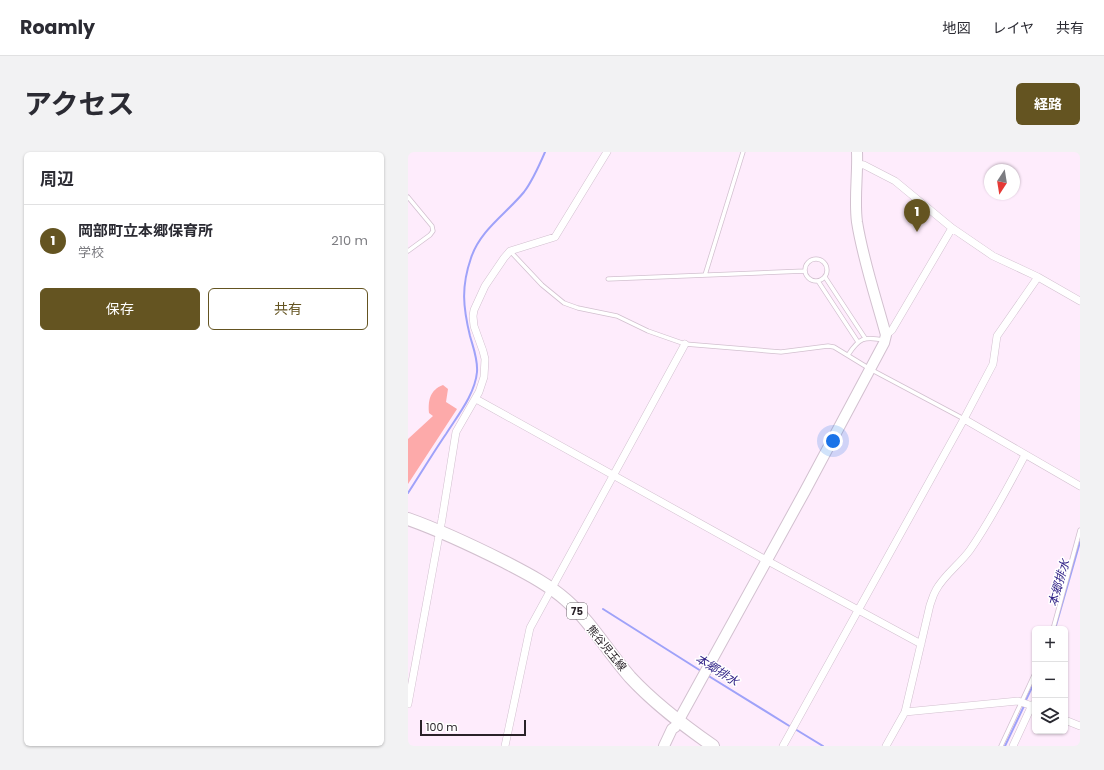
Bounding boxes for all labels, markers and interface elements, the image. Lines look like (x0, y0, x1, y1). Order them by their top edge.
text: Roamly (20, 14, 95, 41)
text: 地図 (942, 18, 970, 38)
text: レイヤ (992, 18, 1034, 38)
text: 共有 (1056, 18, 1084, 38)
button: 経路 (1016, 83, 1080, 125)
text: アクセス (24, 85, 135, 124)
north arrow (984, 164, 1020, 200)
text: 周辺 (40, 167, 74, 191)
pin: 1 (904, 199, 930, 232)
text: 岡部町立本郷保育所 (78, 220, 213, 241)
text: 1 (51, 231, 55, 250)
text: 210 m (331, 231, 368, 250)
text: 学校 (78, 243, 104, 262)
button: 保存 (40, 288, 200, 330)
button: 共有 (208, 288, 368, 330)
your location (823, 431, 843, 451)
water label: 本郷排水 (1044, 556, 1074, 608)
road number: 75 (567, 603, 587, 619)
street label: 熊谷児玉線 (583, 622, 631, 674)
map controls (1032, 626, 1068, 734)
button: + (1032, 626, 1068, 662)
water label: 本郷排水 (692, 650, 744, 691)
button: − (1032, 662, 1068, 698)
button: layers (1032, 698, 1068, 734)
scale bar (420, 718, 526, 737)
text: 100 m (426, 719, 458, 735)

